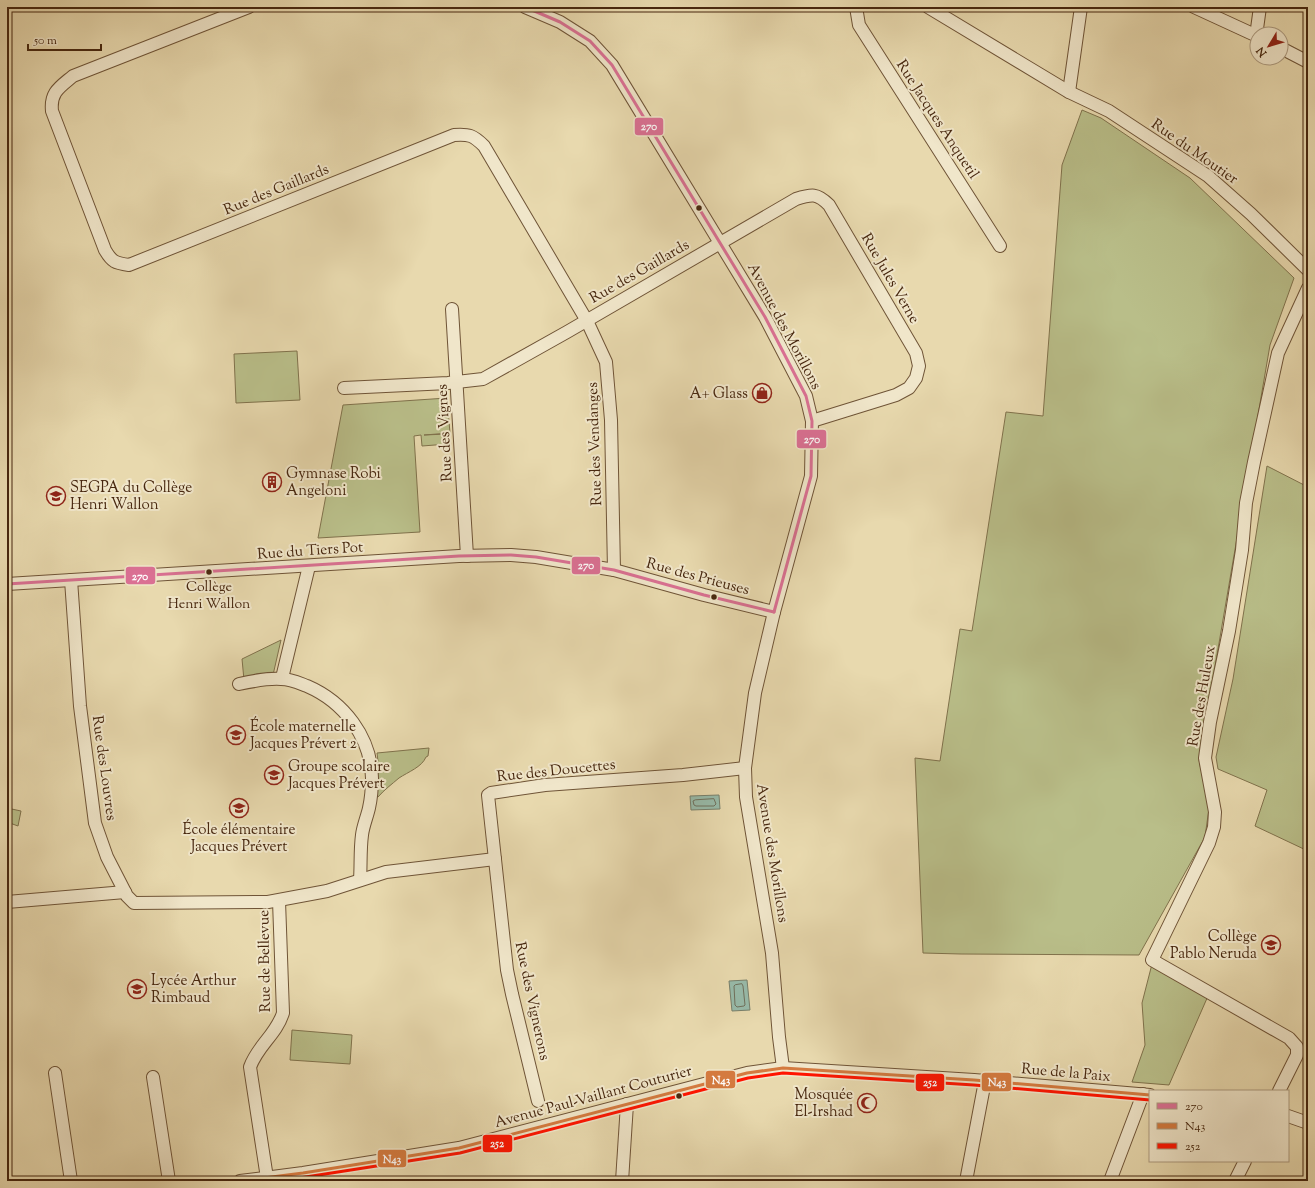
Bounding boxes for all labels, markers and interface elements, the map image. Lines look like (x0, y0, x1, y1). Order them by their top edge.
scale bar (28, 26, 101, 52)
north arrow (1249, 26, 1289, 66)
text: 50 m (33, 32, 57, 50)
text: N (1253, 43, 1272, 61)
street label: Rue Jacques Anquetil (890, 56, 983, 183)
street label: Rue du Moutier (1146, 114, 1242, 190)
line badge: 270 (634, 117, 664, 136)
text: 270 (641, 119, 657, 135)
street label: Rue des Gaillards (221, 160, 333, 221)
unlabelled marker (694, 203, 704, 213)
street label: Rue Jules Verne (855, 230, 924, 328)
street label: Rue des Gaillards (586, 235, 694, 309)
street label: Avenue des Morillons (741, 260, 826, 394)
street label: Rue des Vendanges (583, 381, 608, 506)
shop icon: A+ Glass (751, 382, 773, 404)
street label: Rue des Vignes (432, 383, 459, 482)
place label: A+ Glass (690, 384, 748, 405)
line badge: 270 (796, 429, 827, 449)
text: 270 (804, 432, 820, 448)
place label: Gymnase Robi Angeloni (286, 464, 381, 502)
building icon: Gymnase Robi Angeloni (261, 471, 283, 493)
place label: SEGPA du Collège Henri Wallon (70, 478, 192, 516)
school or university icon: SEGPA du Collège Henri Wallon (45, 485, 67, 507)
street label: Rue du Tiers Pot (256, 537, 364, 566)
street label: Rue des Prieuses (644, 554, 752, 601)
line badge: 270 (571, 556, 601, 575)
text: 270 (578, 558, 594, 574)
line badge: 270 (125, 566, 156, 585)
marker: Collège Henri Wallon (204, 567, 214, 577)
text: 270 (132, 569, 148, 585)
place label: Collège Henri Wallon (168, 578, 250, 615)
unlabelled marker (709, 592, 719, 602)
street label: Rue des Huleux (1183, 644, 1222, 748)
street label: Rue des Louvres (86, 714, 121, 822)
place label: École maternelle Jacques Prévert 2 (249, 716, 357, 755)
school or university icon: École maternelle Jacques Prévert 2 (225, 724, 247, 746)
street label: Rue des Doucettes (496, 755, 617, 788)
place label: Groupe scolaire Jacques Prévert (287, 757, 390, 795)
school or university icon: Groupe scolaire Jacques Prévert (263, 764, 285, 786)
street label: Avenue des Morillons (750, 782, 793, 924)
school or university icon: École élémentaire Jacques Prévert (228, 797, 250, 819)
place label: École élémentaire Jacques Prévert (183, 819, 295, 858)
street label: Rue de Bellevue (254, 910, 277, 1012)
place label: Collège Pablo Neruda (1170, 927, 1257, 965)
school or university icon: Collège Pablo Neruda (1260, 934, 1282, 956)
street label: Rue des Vignerons (509, 940, 554, 1063)
place label: Lycée Arthur Rimbaud (151, 971, 237, 1009)
school or university icon: Lycée Arthur Rimbaud (126, 978, 148, 1000)
street label: Rue de la Paix (1020, 1059, 1111, 1088)
street label: Avenue Paul-Vaillant Couturier (492, 1061, 695, 1134)
line badge: N43 (705, 1070, 736, 1089)
line badge: N43 (981, 1072, 1012, 1092)
text: N43 (711, 1073, 731, 1089)
line badge: 252 (915, 1073, 945, 1092)
text: 252 (923, 1075, 938, 1091)
text: N43 (987, 1075, 1007, 1091)
place label: Mosquée El-Irshad (794, 1085, 854, 1123)
legend (1149, 1090, 1289, 1162)
unlabelled marker (674, 1091, 684, 1101)
mosque icon: Mosquée El-Irshad (856, 1092, 878, 1114)
text: 270 (1185, 1098, 1203, 1116)
text: N43 (1185, 1118, 1205, 1136)
line badge: 252 (482, 1134, 513, 1153)
text: 252 (490, 1136, 505, 1152)
text: 252 (1185, 1138, 1201, 1156)
line badge: N43 (377, 1149, 407, 1168)
text: N43 (382, 1152, 402, 1168)

